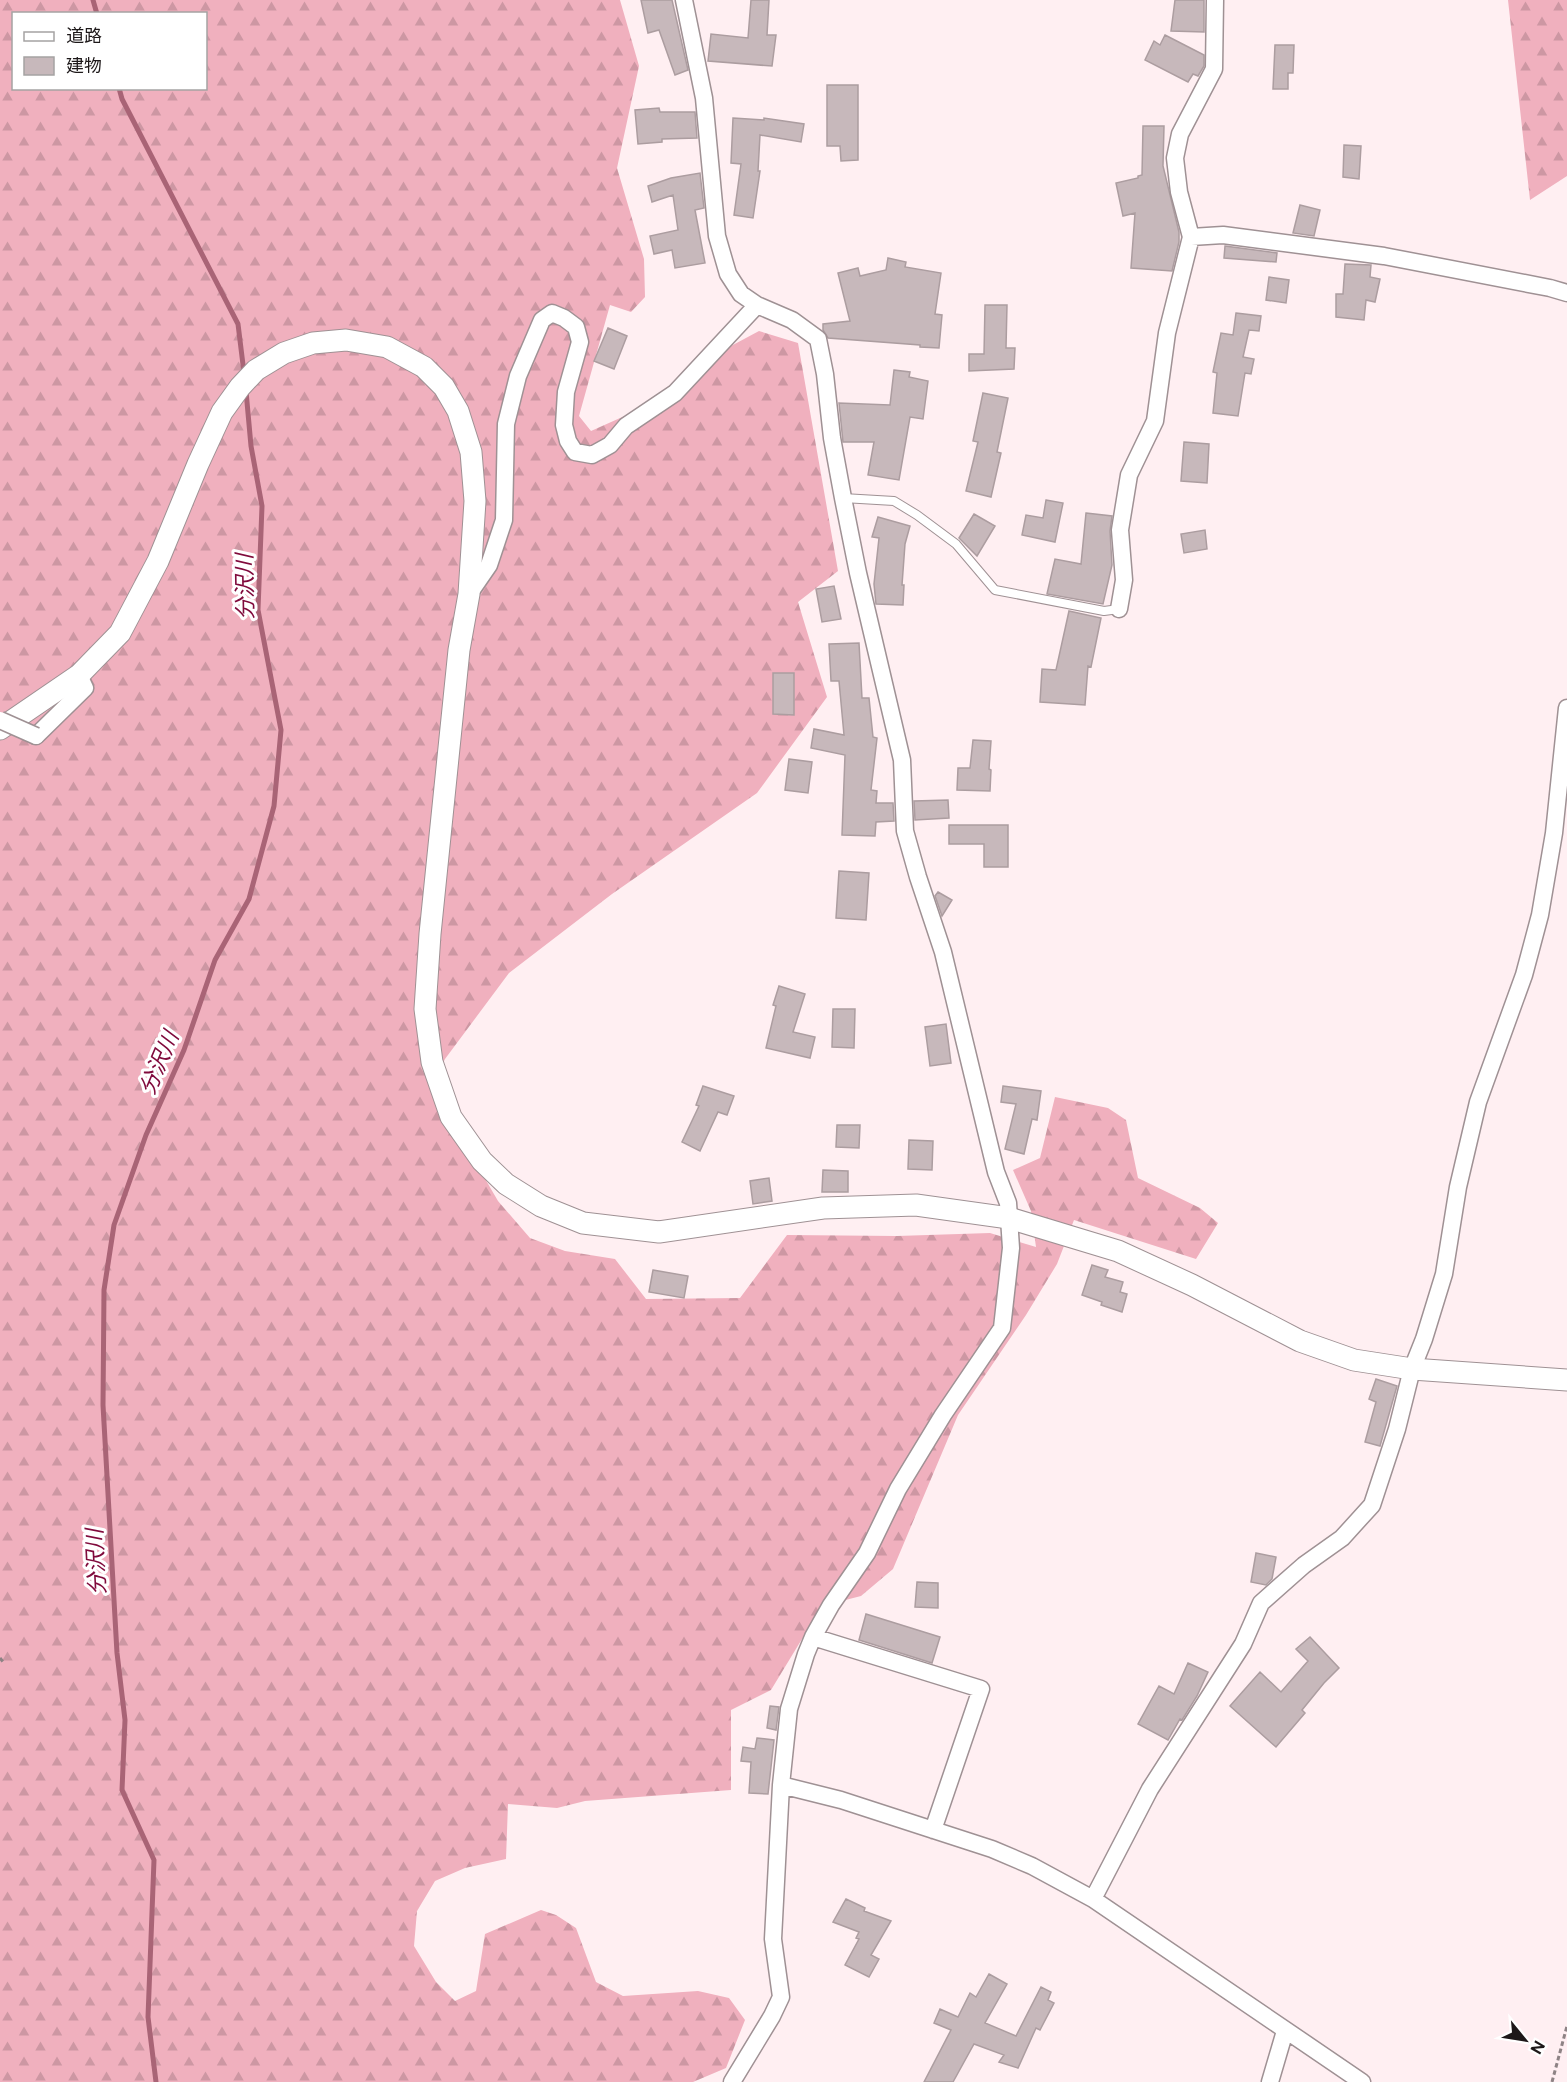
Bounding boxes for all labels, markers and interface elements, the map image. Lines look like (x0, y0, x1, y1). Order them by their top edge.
legend (12, 12, 207, 90)
text: 道路 (66, 25, 102, 47)
text: 建物 (66, 55, 102, 77)
water label: 分沢川 (231, 552, 259, 620)
water label: 分沢川 (134, 1026, 185, 1099)
water label: 分沢川 (81, 1526, 111, 1596)
north arrow (1495, 2010, 1555, 2070)
text: N (1526, 2037, 1549, 2057)

